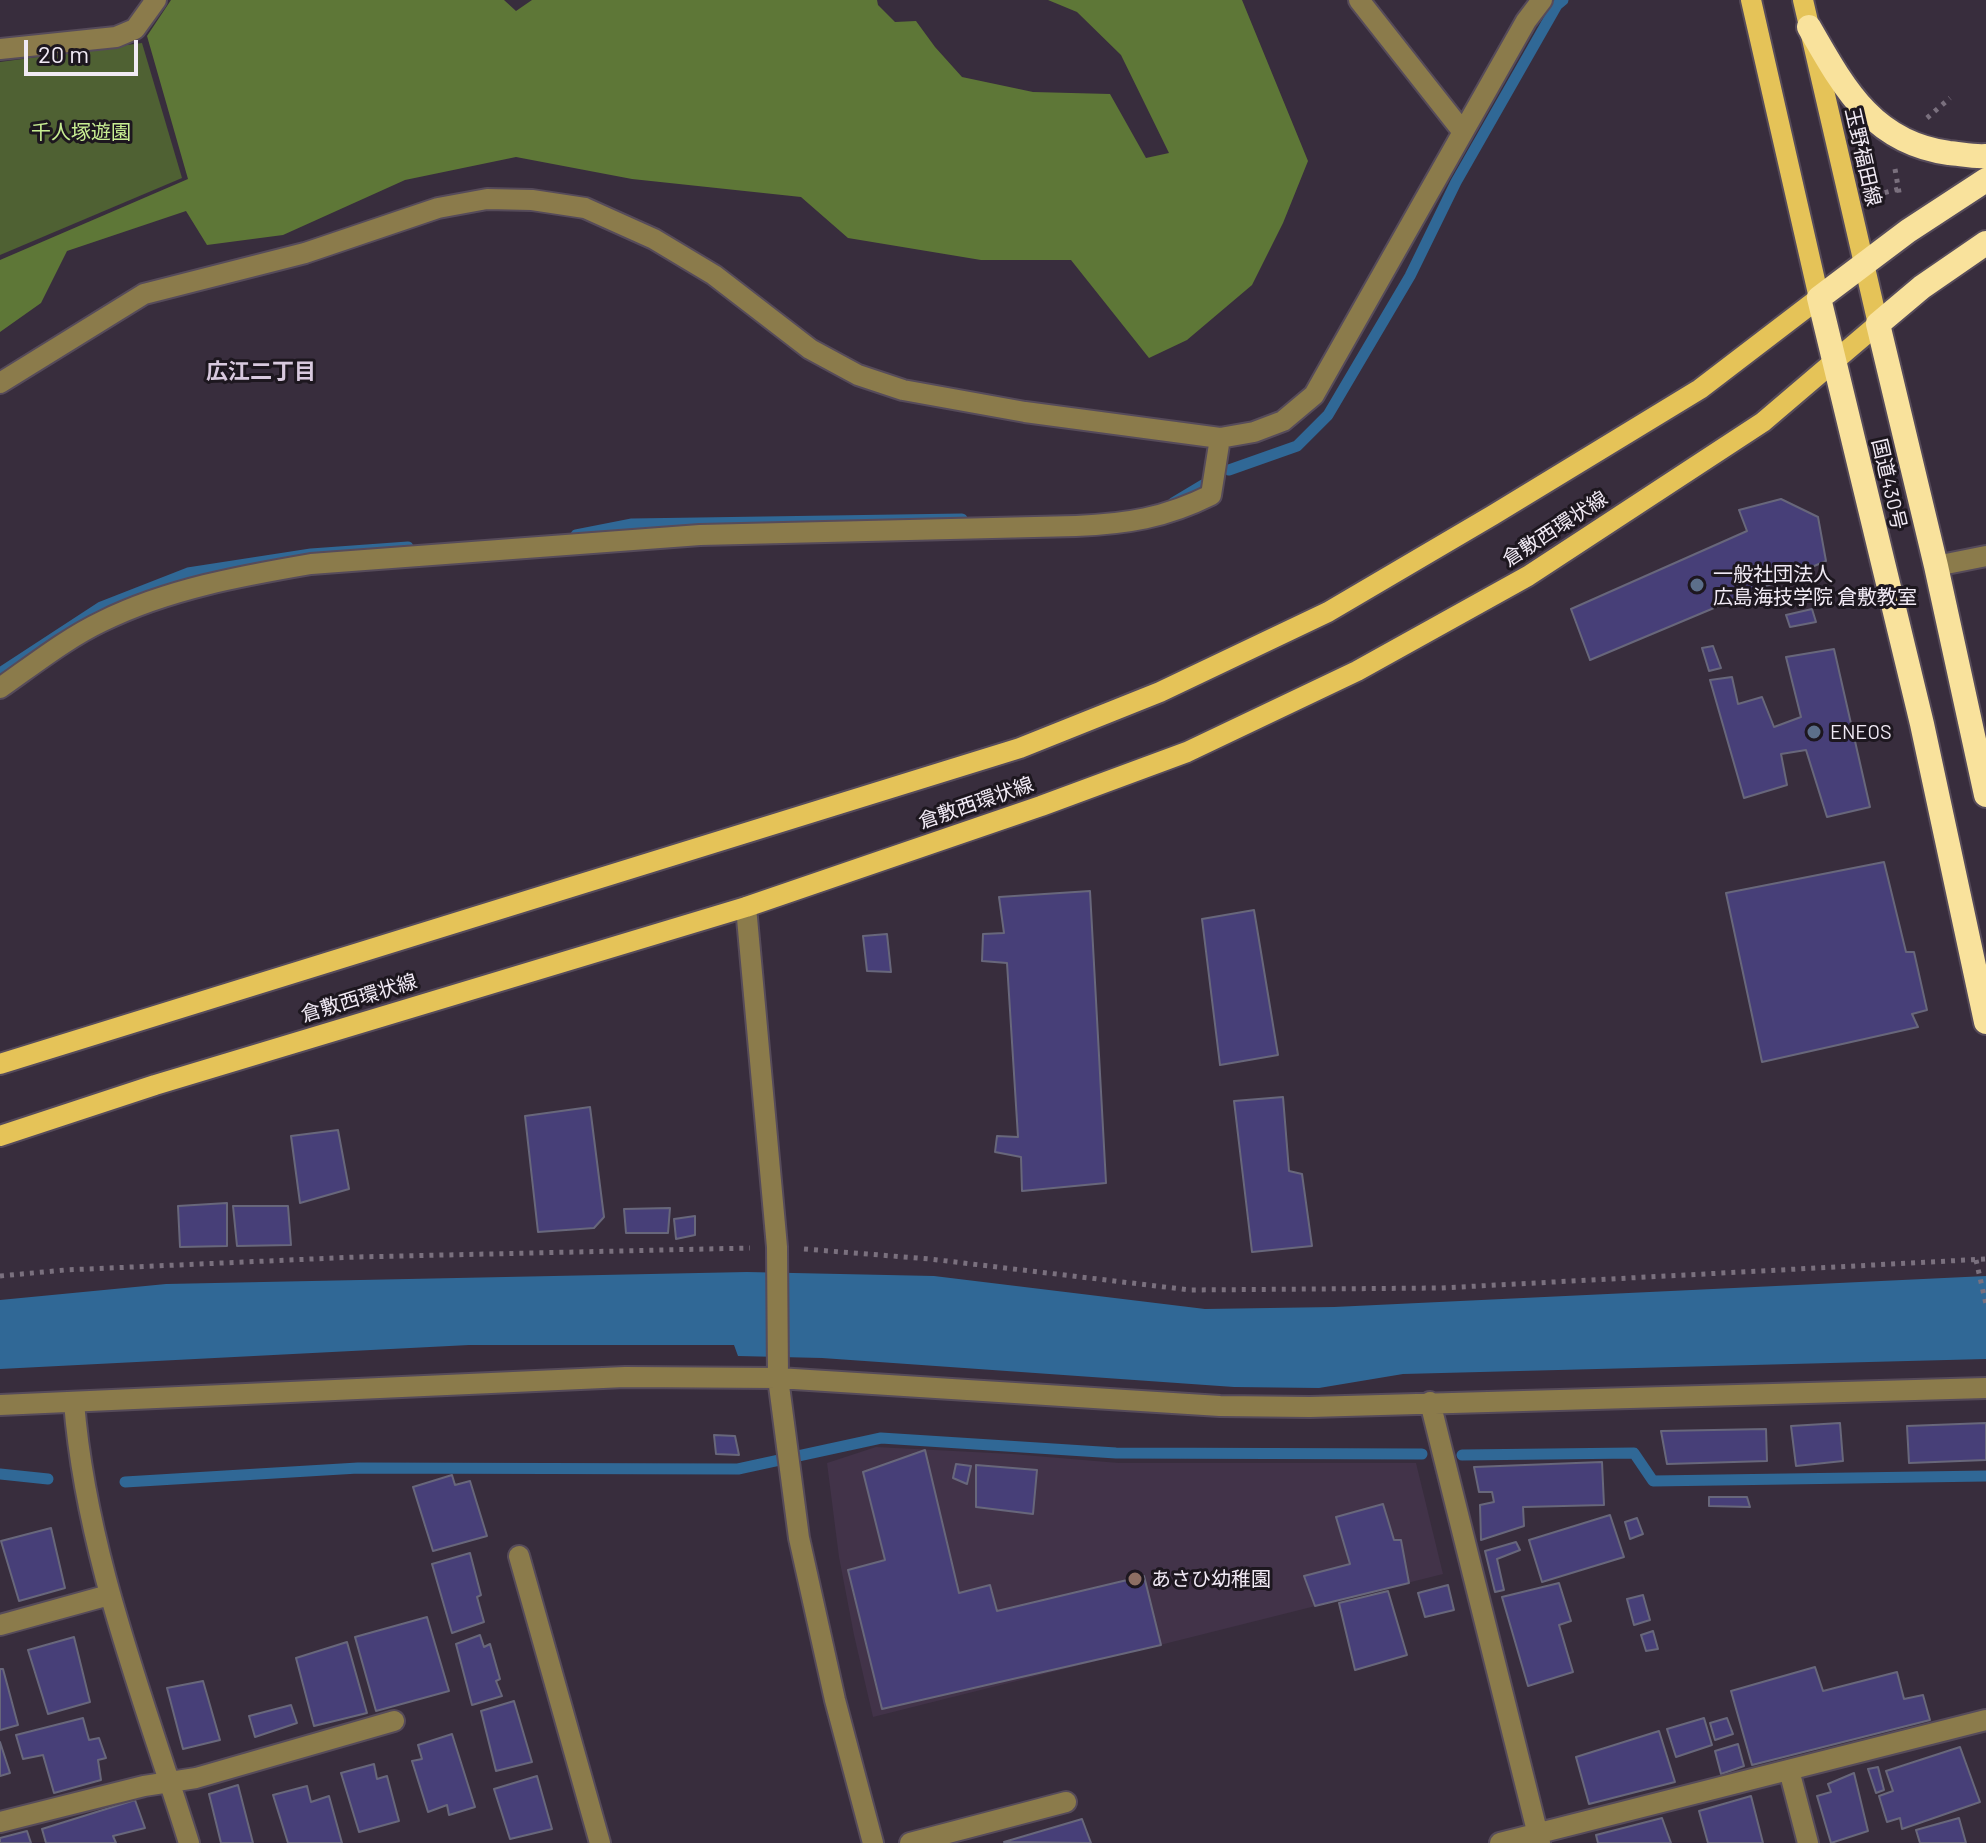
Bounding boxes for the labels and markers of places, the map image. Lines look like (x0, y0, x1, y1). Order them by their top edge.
place label: 一般社団法人 広島海技学院 倉敷教室 (1713, 562, 1917, 609)
marker: 一般社団法人 広島海技学院 倉敷教室 (1688, 576, 1706, 594)
place label: ENEOS (1830, 720, 1892, 744)
marker: ENEOS (1805, 723, 1823, 741)
place label: あさひ幼稚園 (1151, 1567, 1271, 1591)
marker: あさひ幼稚園 (1126, 1570, 1144, 1588)

